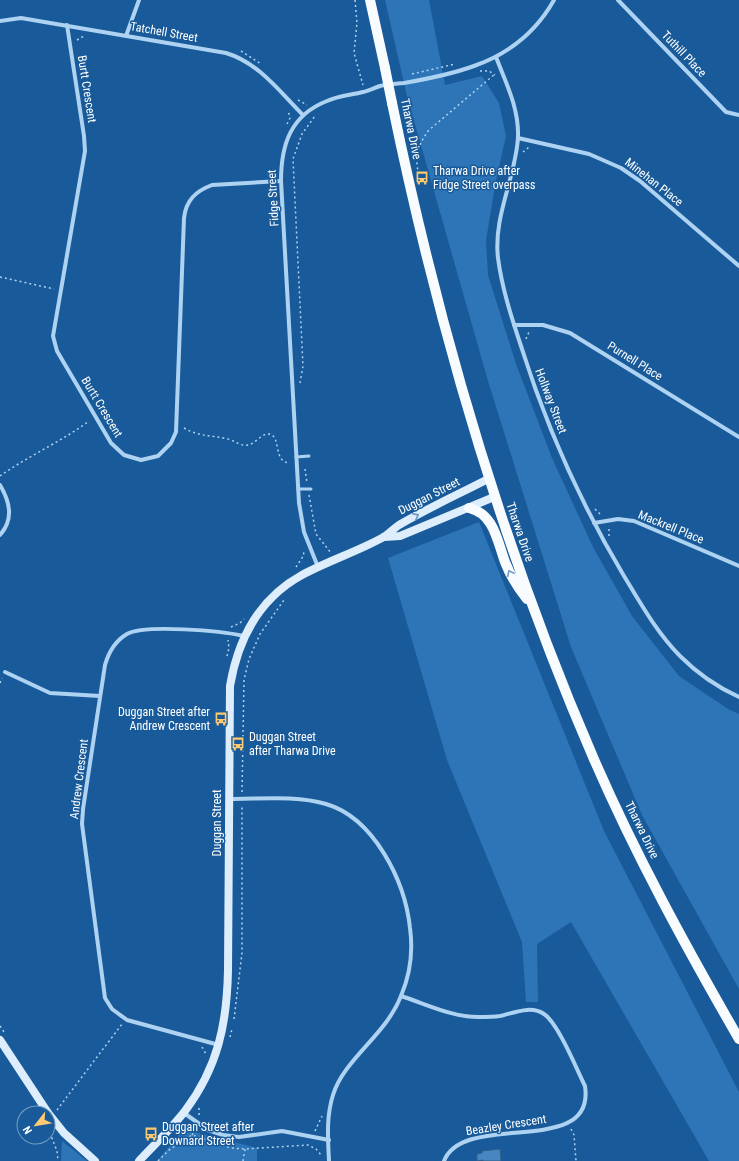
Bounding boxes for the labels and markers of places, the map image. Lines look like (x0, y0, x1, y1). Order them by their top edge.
place label: Tharwa Drive after Fidge Street overpass (433, 164, 536, 192)
bus stop icon: Tharwa Drive after Fidge Street overpass (414, 170, 430, 186)
place label: Duggan Street after Andrew Crescent (118, 705, 210, 733)
bus stop icon: Duggan Street after Andrew Crescent (213, 711, 229, 727)
place label: Duggan Street after Tharwa Drive (249, 730, 336, 758)
bus stop icon: Duggan Street after Tharwa Drive (230, 736, 246, 752)
place label: Duggan Street after Downard Street (162, 1120, 254, 1148)
bus stop icon: Duggan Street after Downard Street (143, 1126, 159, 1142)

